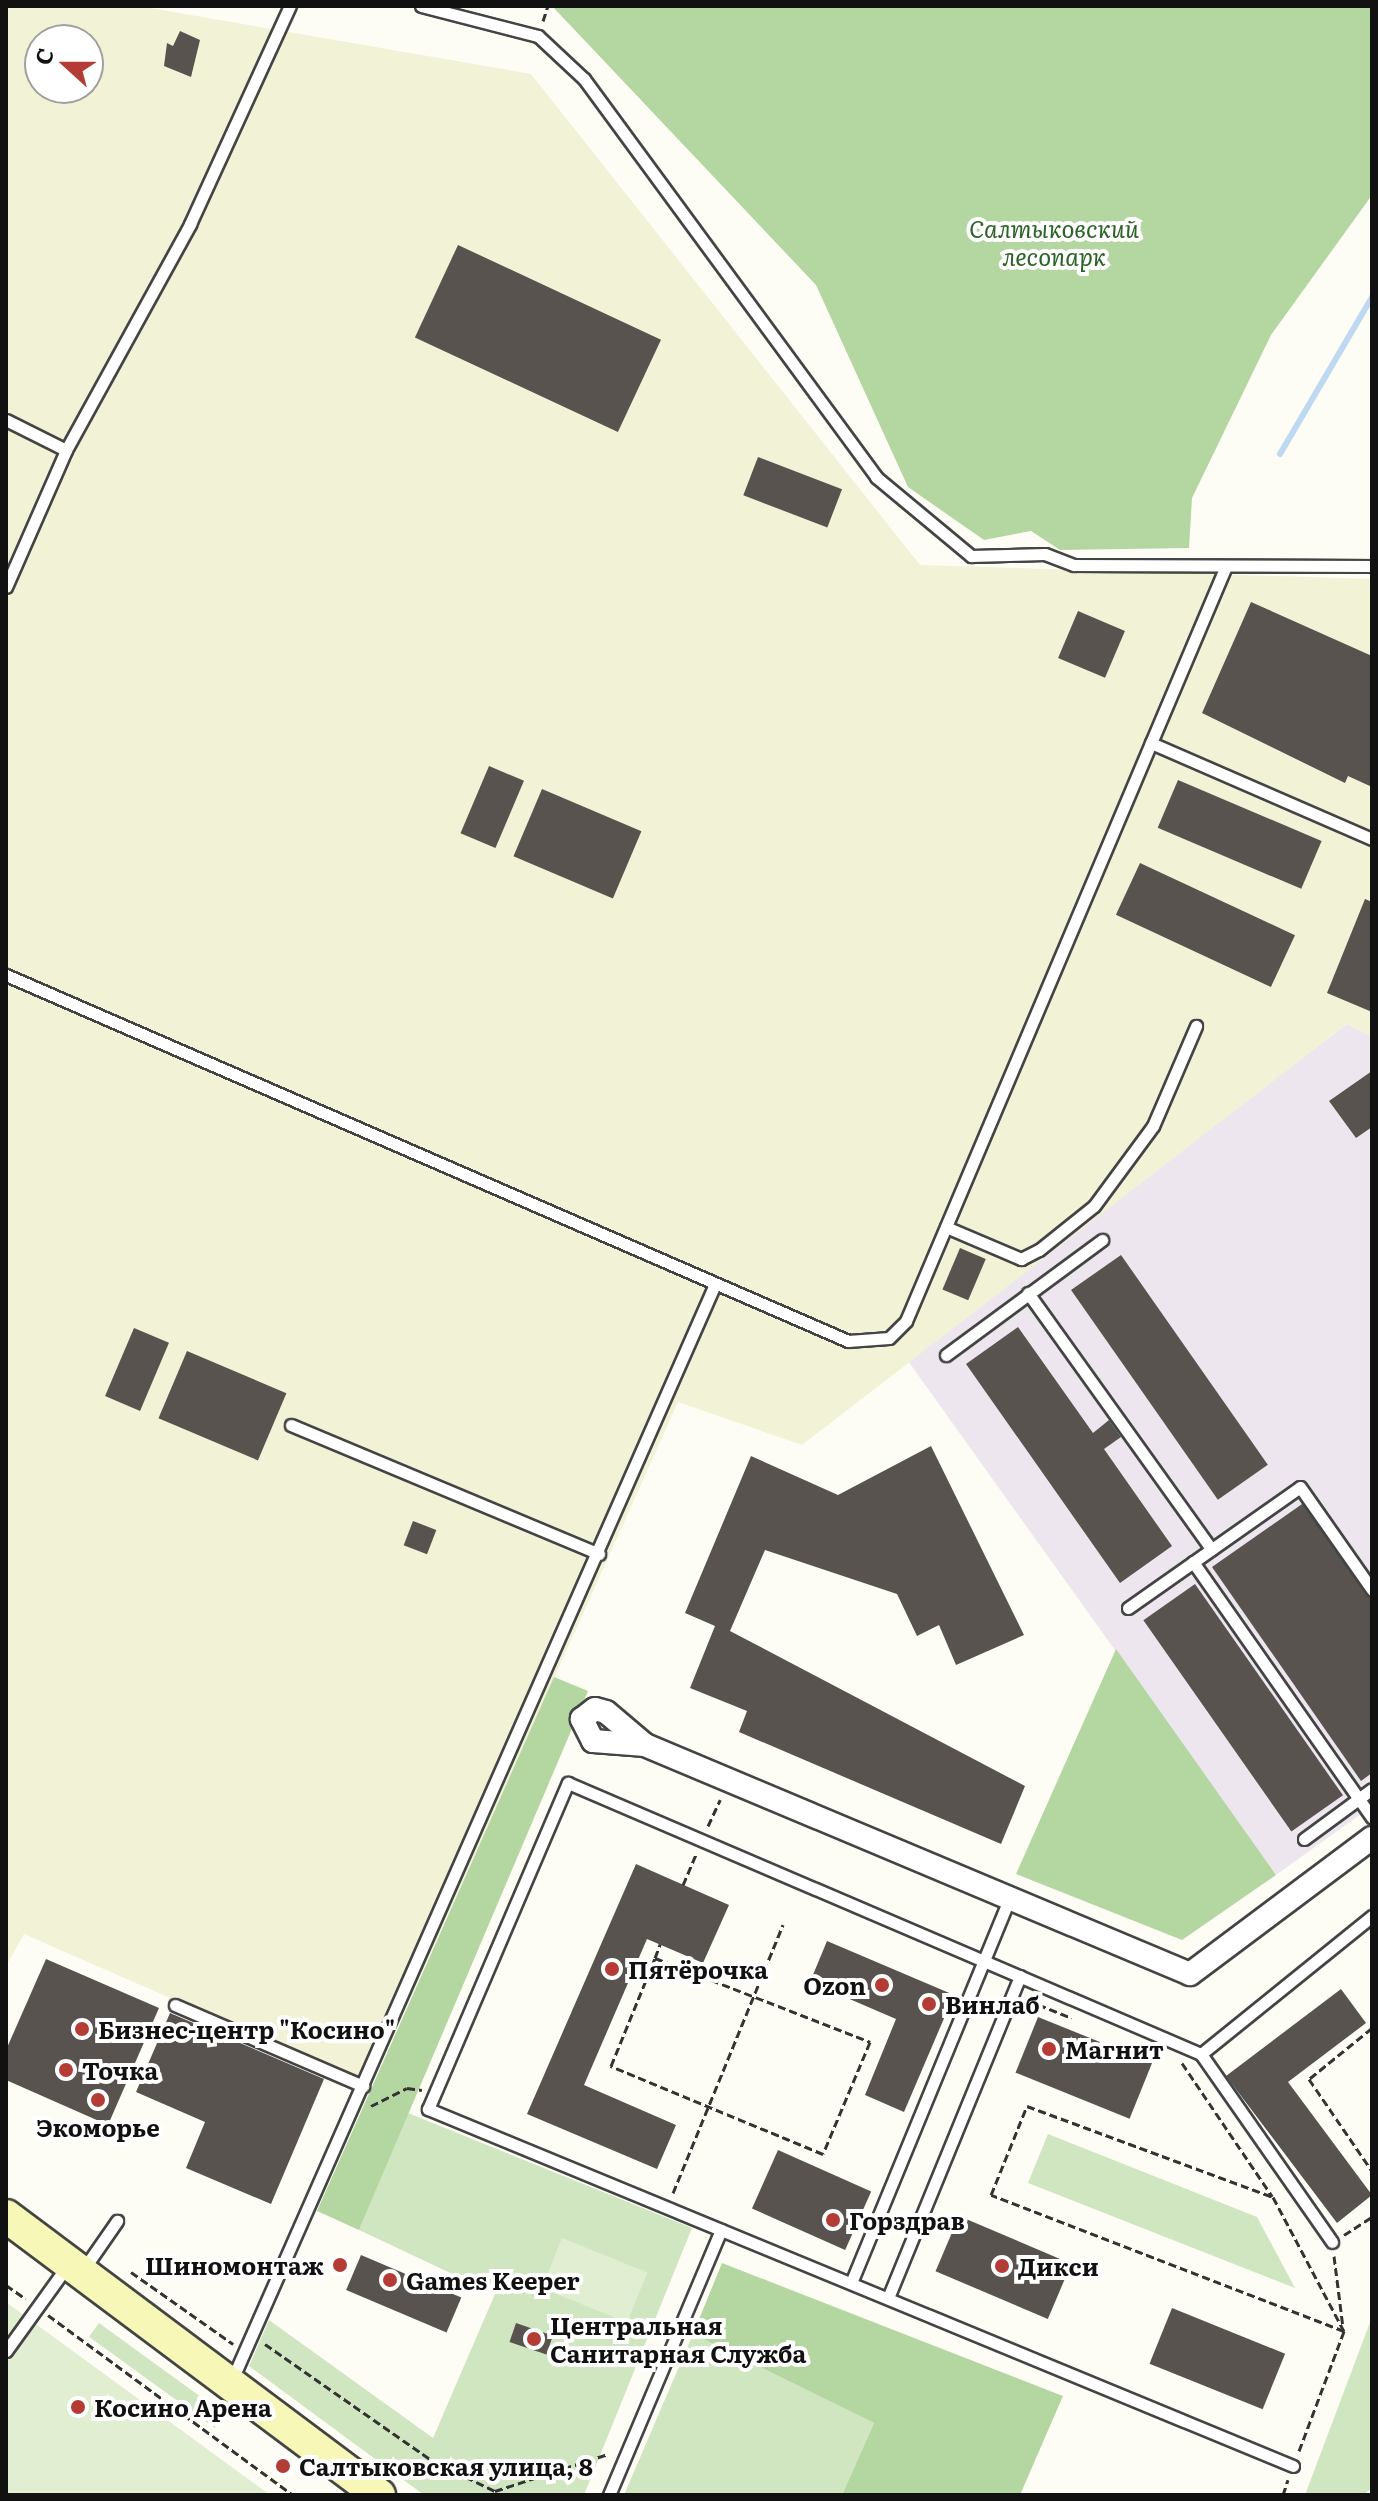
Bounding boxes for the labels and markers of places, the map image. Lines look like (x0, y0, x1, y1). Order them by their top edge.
place label: Пятёрочка (628, 1955, 768, 1983)
marker: Пятёрочка (603, 1960, 621, 1978)
place label: Ozon (803, 1971, 866, 1999)
marker: Ozon (873, 1976, 891, 1994)
place label: Винлаб (945, 1990, 1040, 2018)
marker: Винлаб (920, 1995, 938, 2013)
place label: Бизнес-центр "Косино" (98, 2015, 395, 2043)
marker: Бизнес-центр "Косино" (73, 2020, 91, 2038)
place label: Магнит (1065, 2035, 1164, 2063)
marker: Магнит (1040, 2040, 1058, 2058)
place label: Точка (82, 2056, 158, 2084)
marker: Точка (57, 2061, 75, 2079)
marker: Экоморье (89, 2091, 107, 2109)
place label: Экоморье (36, 2113, 160, 2141)
place label: Горздрав (849, 2206, 965, 2234)
marker: Горздрав (824, 2211, 842, 2229)
place label: Шиномонтаж (145, 2251, 324, 2279)
place label: Дикси (1018, 2252, 1099, 2280)
marker: Шиномонтаж (331, 2256, 349, 2274)
marker: Дикси (993, 2257, 1011, 2275)
place label: Games Keeper (406, 2266, 580, 2294)
marker: Games Keeper (381, 2271, 399, 2289)
place label: Центральная Санитарная Служба (550, 2311, 806, 2367)
marker: Центральная Санитарная Служба (525, 2330, 543, 2348)
place label: Косино Арена (94, 2393, 272, 2421)
marker: Косино Арена (69, 2398, 87, 2416)
place label: Салтыковская улица, 8 (299, 2452, 593, 2480)
marker: Салтыковская улица, 8 (274, 2457, 292, 2475)

